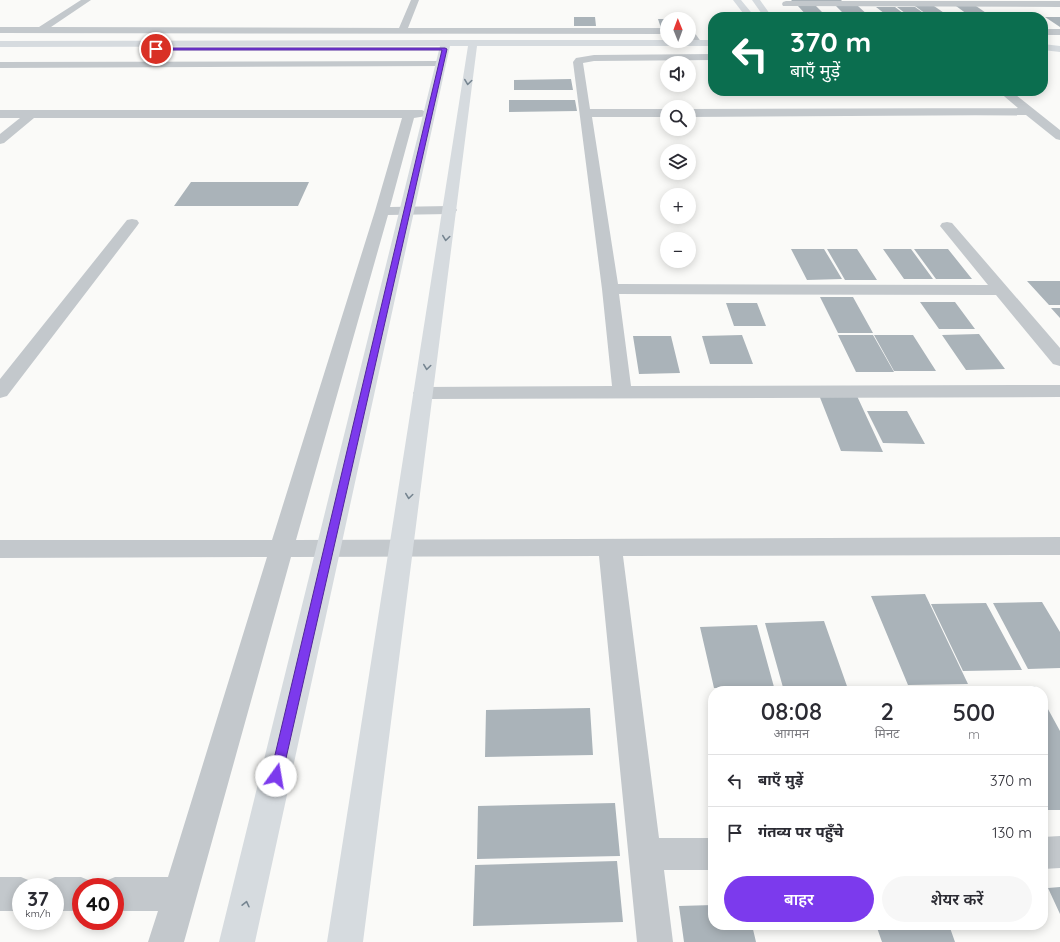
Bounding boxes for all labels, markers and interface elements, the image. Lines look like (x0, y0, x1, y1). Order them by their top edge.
north arrow (660, 12, 696, 48)
map controls (660, 12, 696, 268)
text: 370 m (790, 24, 871, 59)
icon: left (724, 28, 776, 80)
pin (139, 32, 173, 66)
icon: arrive (145, 38, 167, 60)
button: sound (660, 56, 696, 92)
text: बाएँ मुड़ें (790, 59, 840, 82)
one-way arrow (464, 79, 473, 85)
button: search (660, 100, 696, 136)
button: layers (660, 144, 696, 180)
button: + (660, 188, 696, 224)
button: − (660, 232, 696, 268)
one-way arrow (442, 235, 451, 241)
one-way arrow (423, 364, 432, 370)
one-way arrow (405, 493, 414, 499)
text: 08:08 (761, 696, 822, 726)
text: 2 (880, 696, 894, 726)
text: 500 (952, 697, 995, 727)
text: आगमन (774, 725, 809, 741)
text: मिनट (875, 725, 900, 741)
text: m (968, 726, 980, 742)
position arrow (255, 755, 297, 797)
icon: left (724, 770, 746, 792)
text: बाएँ मुड़ें (758, 770, 803, 789)
text: 370 m (990, 771, 1032, 790)
icon: arrive (724, 822, 746, 844)
text: गंतव्य पर पहुँचे (758, 822, 844, 841)
text: 130 m (992, 823, 1032, 842)
button: बाहर (724, 876, 874, 922)
button: शेयर करें (882, 876, 1032, 922)
speed limit sign: 40 (72, 878, 124, 930)
text: 37 (27, 886, 49, 911)
one-way arrow (241, 901, 250, 908)
text: km/h (25, 907, 51, 920)

